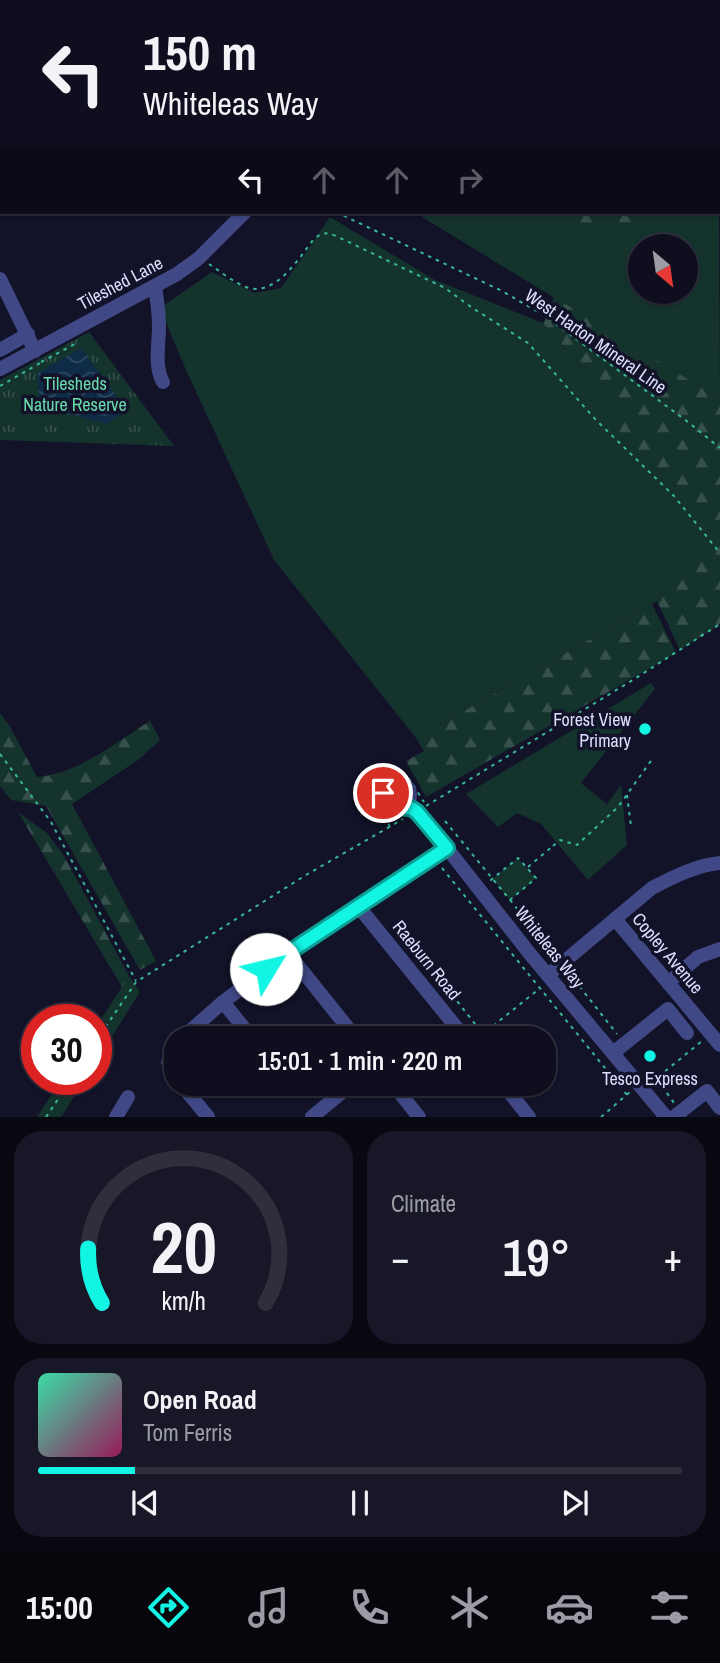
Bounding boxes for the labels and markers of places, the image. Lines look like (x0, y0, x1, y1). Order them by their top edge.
place label: Forest View Primary (553, 707, 632, 753)
marker: Forest View Primary (637, 721, 653, 737)
pin (353, 763, 413, 823)
marker: Tesco Express (642, 1048, 658, 1064)
place label: Tesco Express (602, 1066, 698, 1091)

